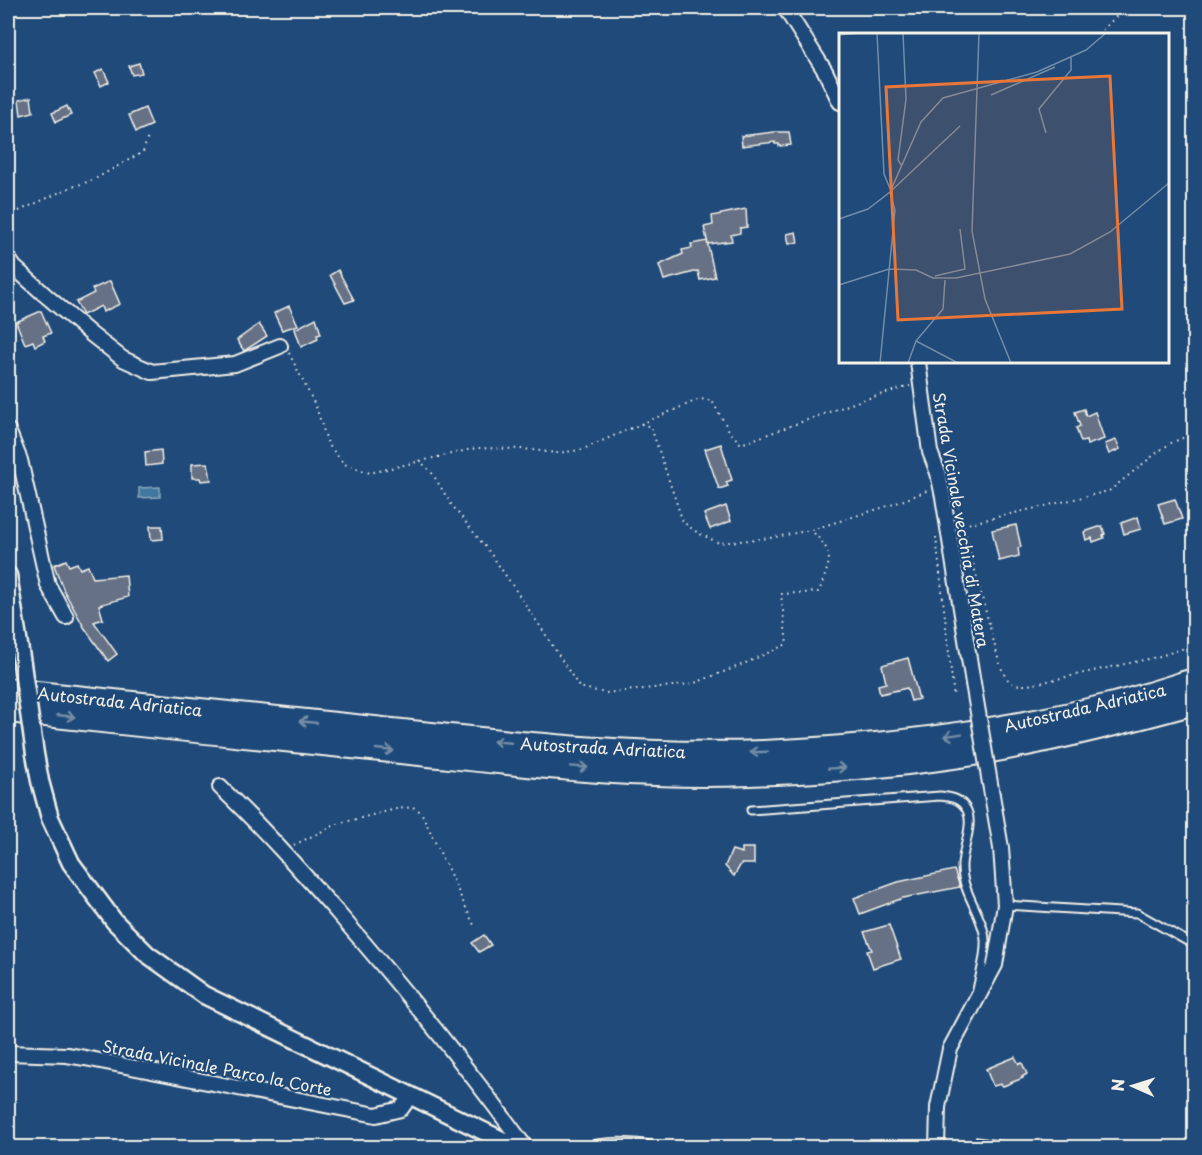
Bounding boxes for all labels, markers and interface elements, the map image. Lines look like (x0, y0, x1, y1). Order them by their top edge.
inset map (839, 33, 1169, 363)
street label: Strada Vicinale vecchia di Matera (928, 390, 996, 650)
street label: Autostrada Adriatica (1001, 677, 1168, 737)
street label: Autostrada Adriatica (37, 680, 204, 722)
one-way arrow (55, 711, 75, 722)
one-way arrow (298, 716, 318, 727)
one-way arrow (944, 730, 964, 741)
street label: Autostrada Adriatica (520, 731, 686, 763)
one-way arrow (492, 737, 512, 748)
one-way arrow (374, 745, 394, 756)
one-way arrow (750, 747, 770, 758)
one-way arrow (569, 762, 589, 773)
one-way arrow (826, 762, 846, 773)
street label: Strada Vicinale Parco la Corte (100, 1033, 334, 1101)
north arrow (1103, 1056, 1163, 1116)
text: N (1105, 1078, 1129, 1092)

